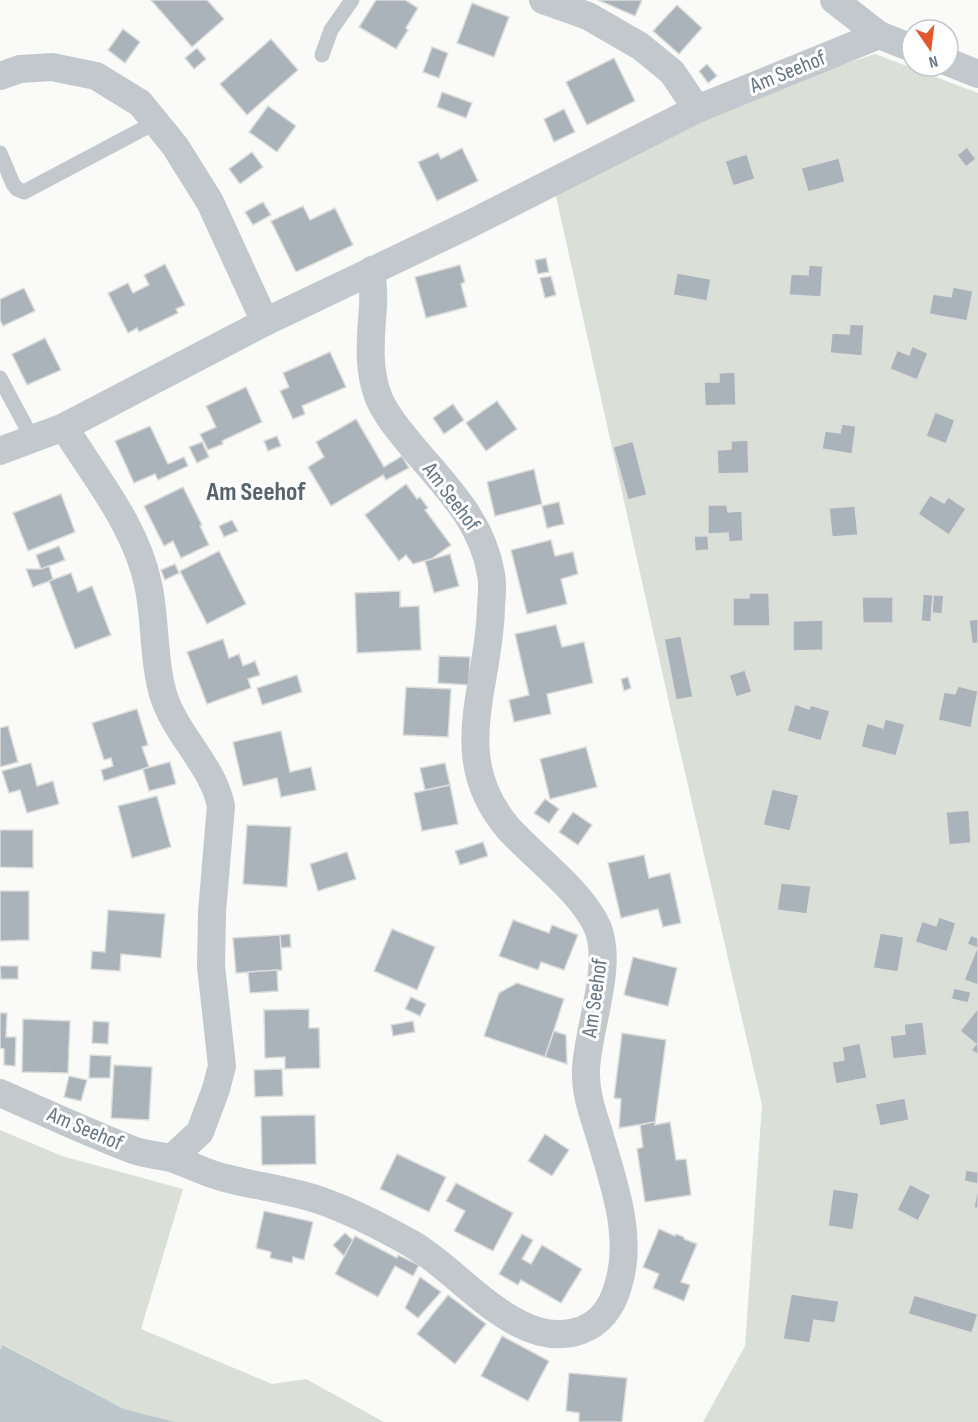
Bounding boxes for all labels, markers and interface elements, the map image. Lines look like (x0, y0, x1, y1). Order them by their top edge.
north arrow (900, 18, 960, 78)
street label: Am Seehof (745, 44, 830, 100)
text: N (927, 51, 940, 71)
street label: Am Seehof (416, 456, 486, 537)
district label: Am Seehof (206, 477, 306, 508)
street label: Am Seehof (576, 956, 614, 1040)
street label: Am Seehof (42, 1101, 127, 1157)

